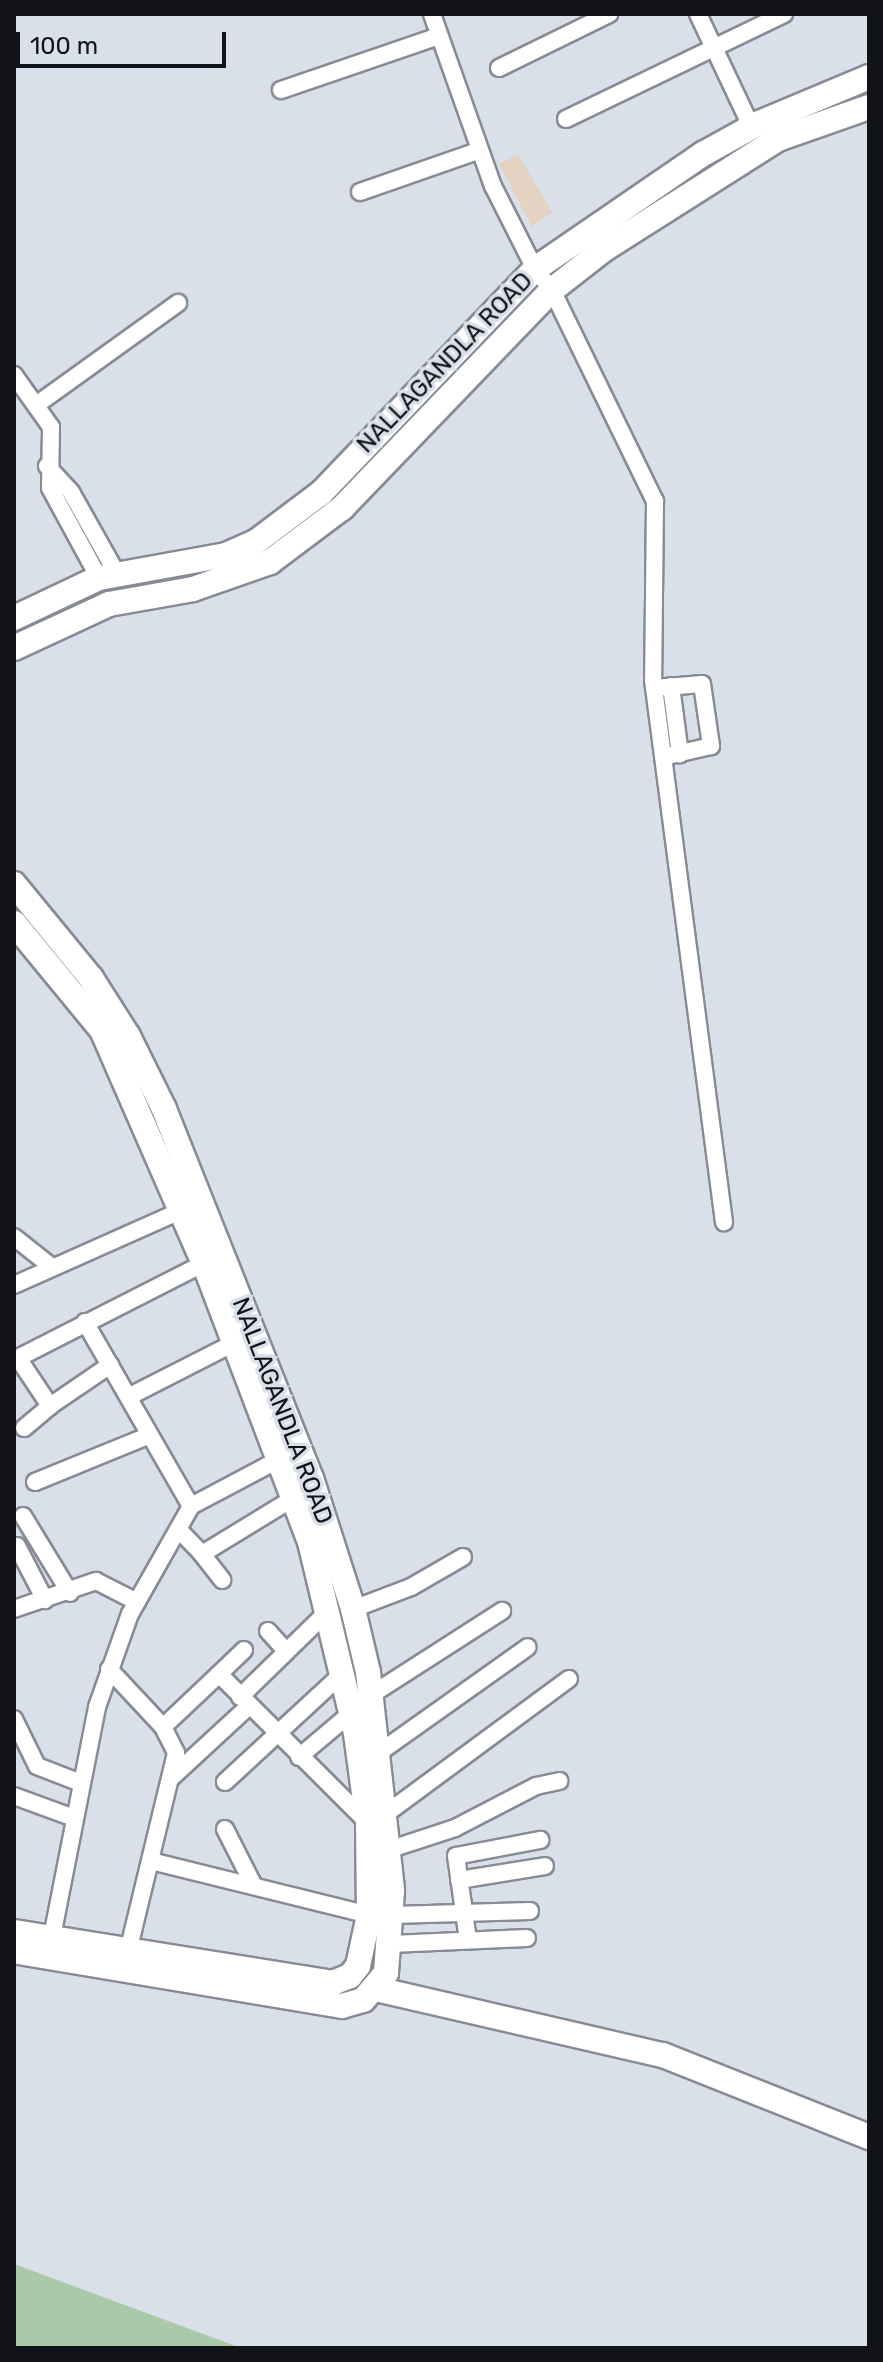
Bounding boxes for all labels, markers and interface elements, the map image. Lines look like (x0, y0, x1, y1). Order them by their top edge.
scale bar (20, 16, 230, 66)
text: 100 m (30, 32, 98, 60)
street label: NALLAGANDLA ROAD (351, 266, 539, 460)
street label: NALLAGANDLA ROAD (225, 1294, 339, 1528)

